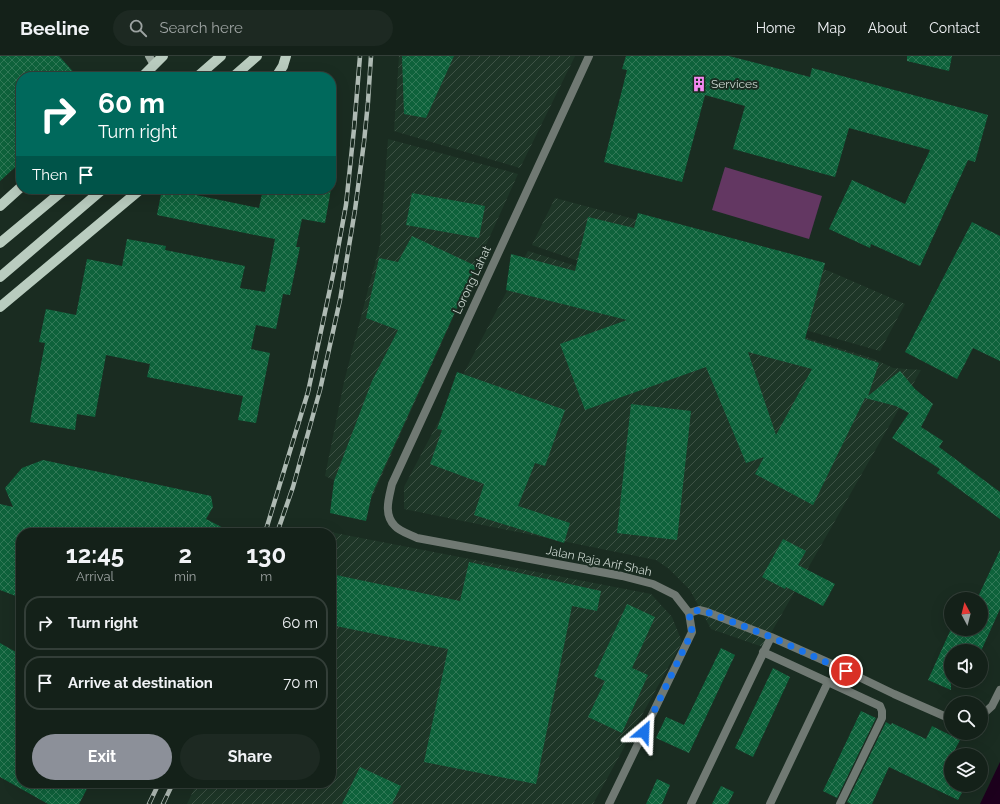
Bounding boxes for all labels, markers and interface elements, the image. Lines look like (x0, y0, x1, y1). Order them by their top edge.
search box (113, 10, 393, 46)
text: Beeline (20, 17, 89, 39)
icon: search (127, 17, 149, 39)
text: Search here (159, 19, 243, 37)
text: Home (756, 20, 795, 36)
text: Map (817, 20, 846, 36)
text: About (868, 20, 907, 36)
text: Contact (929, 20, 980, 36)
building icon: Services (690, 75, 708, 93)
place label: Services (711, 77, 758, 91)
text: 60 m (98, 87, 165, 120)
icon: right (32, 88, 84, 140)
text: Turn right (98, 121, 177, 142)
icon: arrive (75, 164, 97, 186)
text: Then (32, 166, 67, 184)
street label: Lorong Lahat (450, 244, 494, 316)
text: 12:45 (66, 540, 124, 569)
text: 2 (178, 540, 192, 569)
text: 130 (246, 540, 286, 569)
street label: Jalan Raja Arif Shah (545, 543, 653, 579)
text: Arrival (76, 569, 114, 584)
text: min (174, 569, 196, 584)
text: m (260, 569, 272, 584)
north arrow (944, 592, 988, 636)
map controls (944, 592, 988, 792)
icon: right (34, 612, 56, 634)
text: Turn right (68, 614, 138, 632)
text: 60 m (282, 614, 318, 632)
button: sound (944, 644, 988, 688)
pin (829, 654, 863, 688)
icon: arrive (835, 660, 857, 682)
icon: arrive (34, 672, 56, 694)
text: Arrive at destination (68, 674, 213, 692)
text: 70 m (283, 674, 318, 692)
button: search (944, 696, 988, 740)
position arrow (623, 711, 665, 753)
button: Exit (32, 734, 172, 780)
button: Share (180, 734, 320, 780)
button: layers (944, 748, 988, 792)

